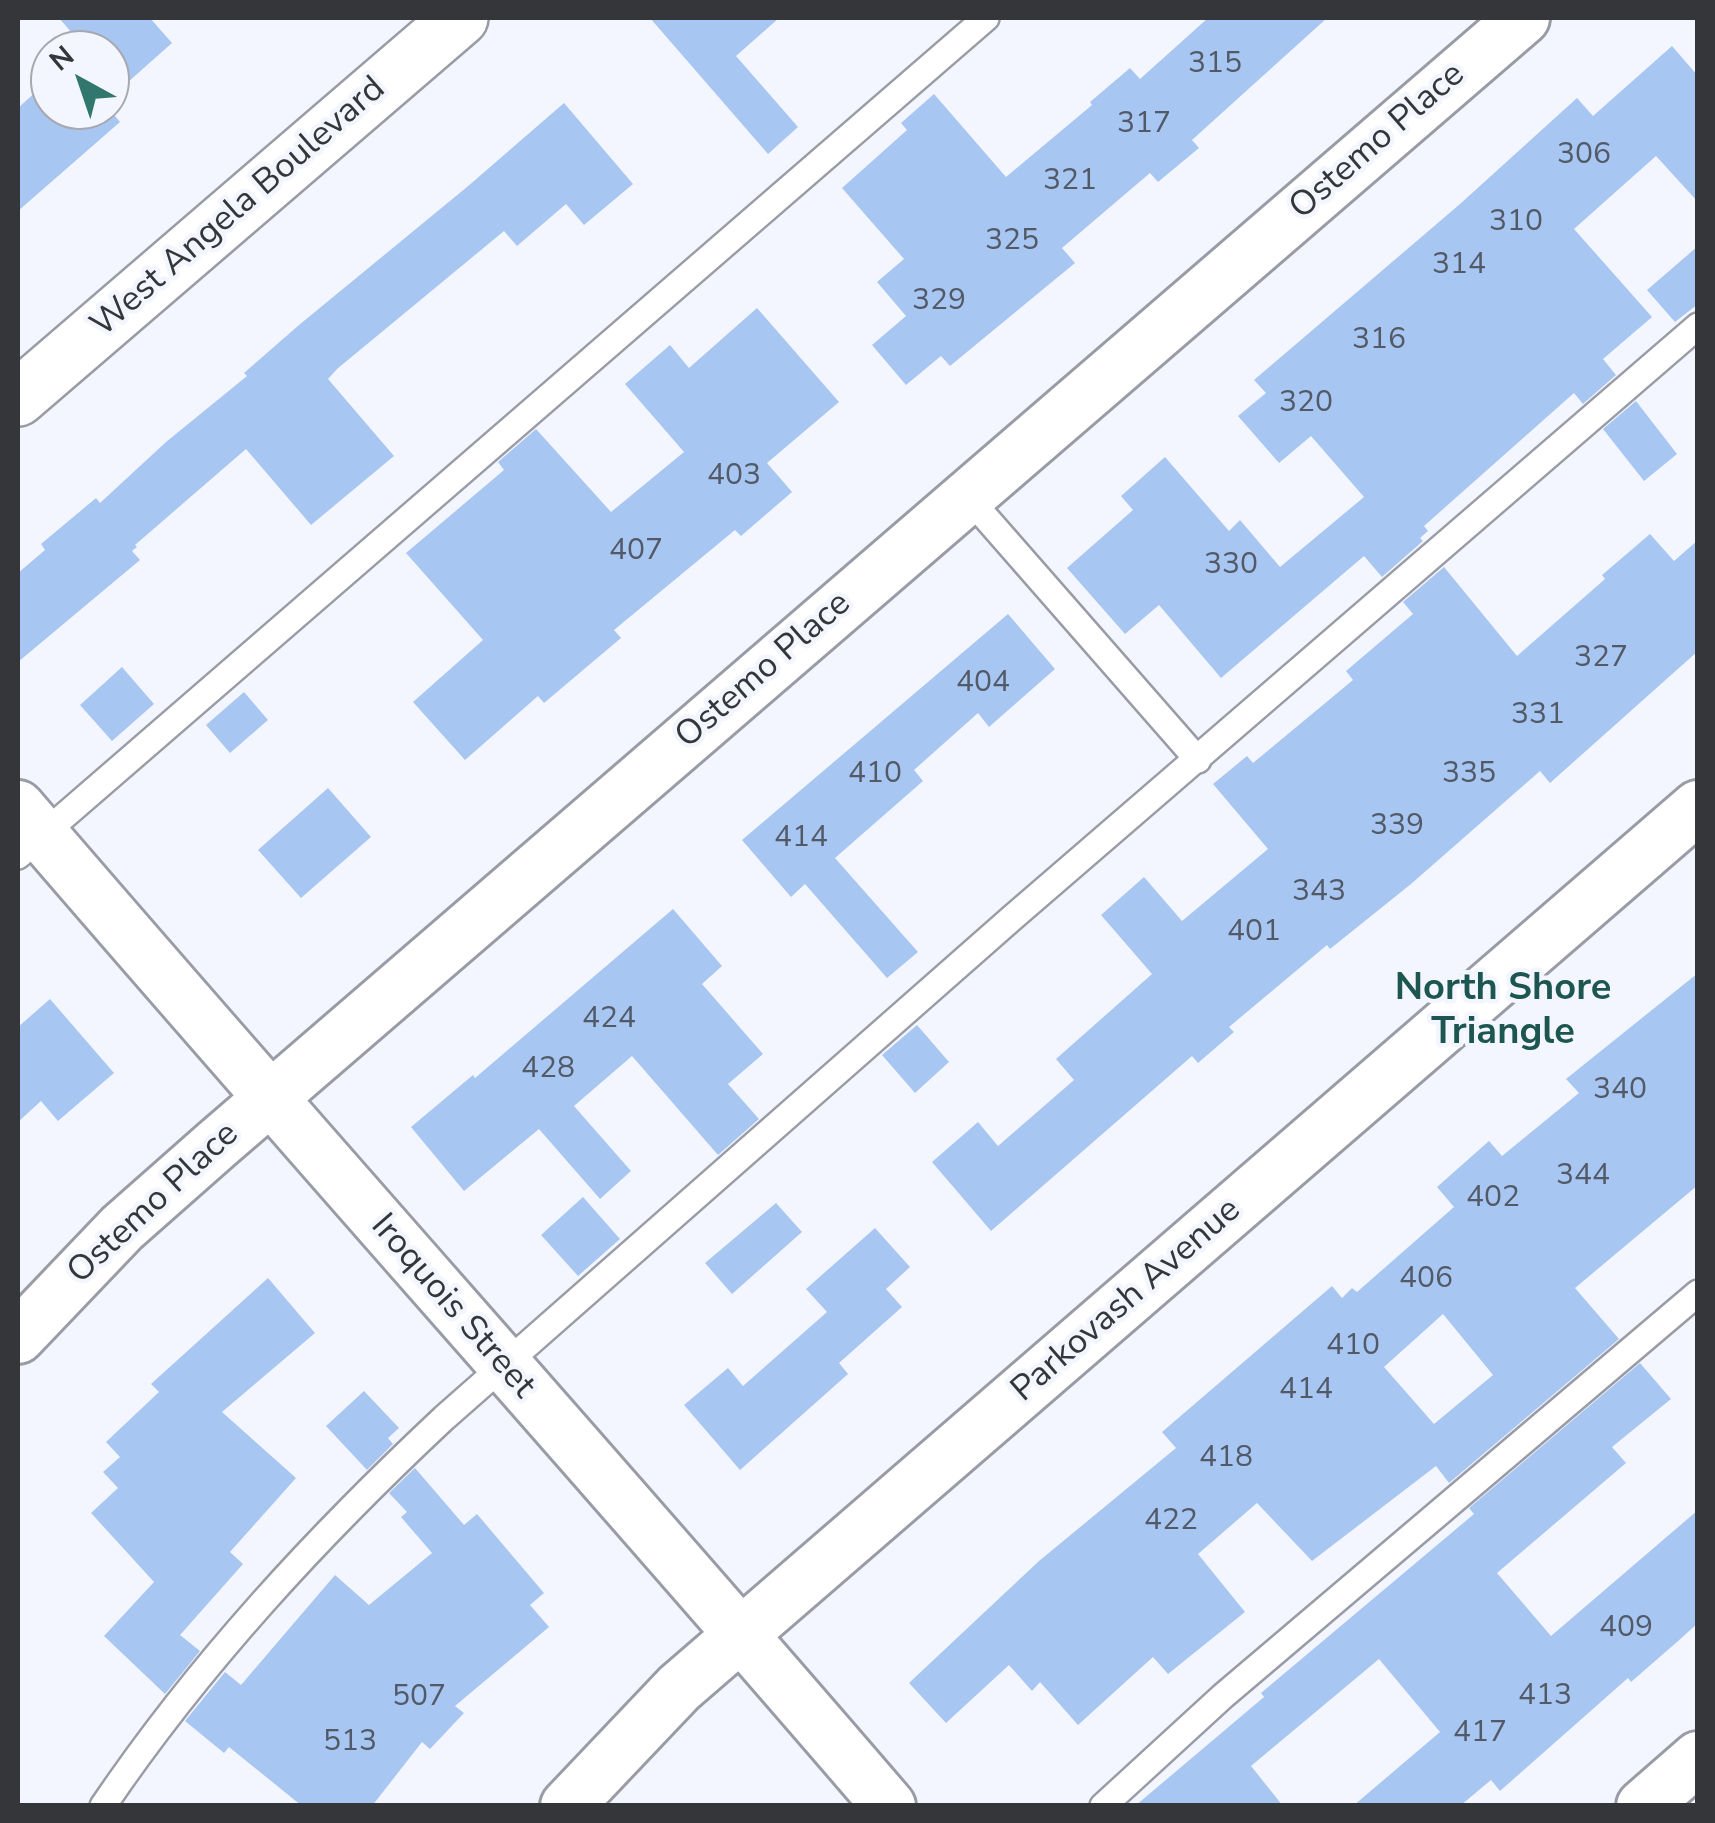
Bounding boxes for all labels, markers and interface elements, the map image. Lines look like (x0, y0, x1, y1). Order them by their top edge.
north arrow (30, 30, 130, 130)
text: N (42, 37, 82, 80)
house number: 315 (1188, 47, 1242, 83)
street label: Ostemo Place (1282, 55, 1474, 229)
street label: West Angela Boulevard (83, 69, 395, 347)
house number: 317 (1117, 107, 1171, 143)
house number: 306 (1557, 138, 1611, 174)
house number: 321 (1043, 164, 1097, 200)
house number: 310 (1489, 205, 1543, 241)
house number: 325 (985, 224, 1039, 260)
house number: 314 (1432, 248, 1486, 284)
house number: 329 (912, 284, 966, 320)
house number: 316 (1352, 323, 1406, 359)
house number: 320 (1279, 386, 1333, 422)
house number: 403 (707, 459, 761, 495)
house number: 407 (609, 534, 663, 570)
house number: 330 (1204, 548, 1258, 584)
street label: Ostemo Place (668, 584, 860, 758)
house number: 327 (1574, 641, 1628, 677)
house number: 404 (956, 666, 1010, 702)
house number: 331 (1511, 698, 1565, 734)
house number: 410 (848, 757, 902, 793)
house number: 335 (1442, 757, 1496, 793)
house number: 339 (1370, 809, 1424, 845)
house number: 414 (774, 821, 828, 857)
house number: 343 (1292, 875, 1346, 911)
house number: 401 (1227, 915, 1281, 951)
district label: North Shore Triangle (1395, 967, 1611, 1056)
house number: 424 (582, 1002, 636, 1038)
house number: 428 (521, 1052, 575, 1088)
house number: 340 (1593, 1073, 1647, 1109)
street label: Ostemo Place (60, 1114, 248, 1294)
house number: 344 (1556, 1159, 1610, 1195)
house number: 402 (1466, 1181, 1520, 1217)
street label: Parkovash Avenue (1004, 1190, 1250, 1412)
street label: Iroquois Street (361, 1207, 543, 1407)
house number: 406 (1399, 1262, 1453, 1298)
house number: 410 (1326, 1329, 1380, 1365)
house number: 414 (1279, 1373, 1333, 1409)
house number: 418 (1199, 1441, 1253, 1477)
house number: 422 (1144, 1504, 1198, 1540)
house number: 409 (1599, 1611, 1653, 1647)
house number: 413 (1518, 1679, 1572, 1715)
house number: 507 (392, 1680, 446, 1716)
house number: 417 (1453, 1716, 1507, 1752)
house number: 513 (323, 1725, 377, 1761)

